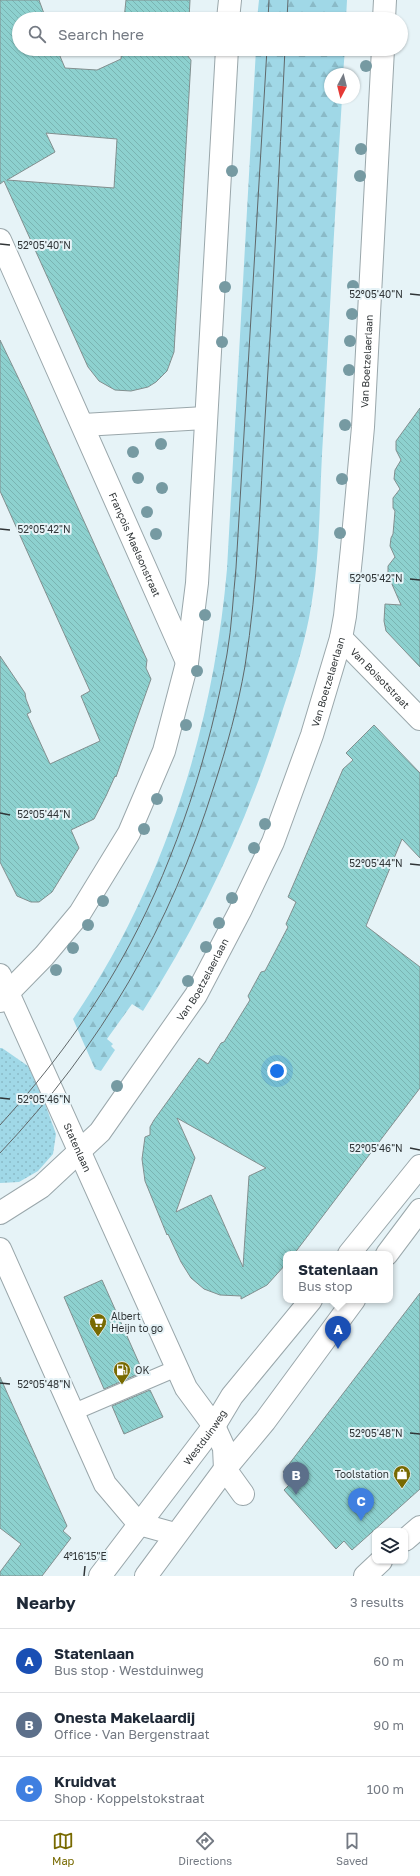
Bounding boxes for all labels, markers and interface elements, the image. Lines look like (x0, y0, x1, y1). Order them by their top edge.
search box (12, 12, 408, 56)
icon: search (26, 23, 48, 45)
text: Search here (58, 25, 144, 43)
north arrow (324, 68, 360, 104)
text: 52°05'40"N (17, 239, 71, 251)
text: 52°05'40"N (349, 288, 403, 300)
street label: Van Boetzelaerlaan (358, 314, 375, 408)
street label: François Maelsonstraat (107, 491, 163, 598)
text: 52°05'42"N (17, 523, 71, 535)
text: 52°05'42"N (349, 572, 403, 584)
street label: Van Boetzelaerlaan (309, 636, 347, 728)
street label: Van Boisotstraat (348, 645, 412, 711)
text: 52°05'44"N (17, 808, 71, 820)
text: 52°05'44"N (349, 857, 403, 869)
street label: Van Boetzelaerlaan (174, 936, 231, 1023)
your location (267, 1061, 287, 1081)
text: 52°05'46"N (17, 1093, 71, 1105)
street label: Statenlaan (61, 1121, 94, 1174)
text: 52°05'46"N (349, 1142, 403, 1154)
popup (283, 1251, 393, 1303)
text: Statenlaan (298, 1260, 378, 1278)
text: Bus stop (298, 1278, 353, 1294)
place label: Albert Heijn to go (111, 1310, 163, 1334)
supermarket icon: Albert Heijn to go (88, 1312, 108, 1337)
pin: A (325, 1316, 351, 1349)
fuel station icon: OK (112, 1360, 132, 1385)
place label: OK (135, 1364, 149, 1376)
text: 52°05'48"N (17, 1378, 71, 1390)
street label: Westduinweg (181, 1407, 229, 1467)
text: 52°05'48"N (349, 1427, 403, 1439)
pin: B (283, 1462, 309, 1495)
shop icon: Toolstation (392, 1464, 412, 1489)
place label: Toolstation (335, 1468, 389, 1480)
pin: C (348, 1488, 374, 1521)
map controls (372, 1528, 408, 1564)
button: layers (372, 1528, 408, 1564)
text: 4°16'15"E (63, 1550, 107, 1562)
text: Nearby (16, 1592, 76, 1613)
text: 3 results (350, 1594, 404, 1610)
text: Statenlaan (54, 1644, 134, 1662)
text: A (24, 1653, 34, 1669)
text: 60 m (373, 1653, 404, 1669)
text: Bus stop · Westduinweg (54, 1662, 204, 1678)
text: Onesta Makelaardij (54, 1708, 195, 1726)
text: B (24, 1717, 34, 1733)
text: 90 m (373, 1717, 404, 1733)
text: Office · Van Bergenstraat (54, 1726, 210, 1742)
text: Kruidvat (54, 1772, 116, 1790)
text: C (24, 1781, 34, 1797)
text: 100 m (367, 1781, 404, 1797)
text: Shop · Koppelstokstraat (54, 1790, 205, 1806)
tab: Map (52, 1830, 74, 1867)
tab: Directions (178, 1830, 232, 1867)
tab: Saved (336, 1830, 368, 1867)

